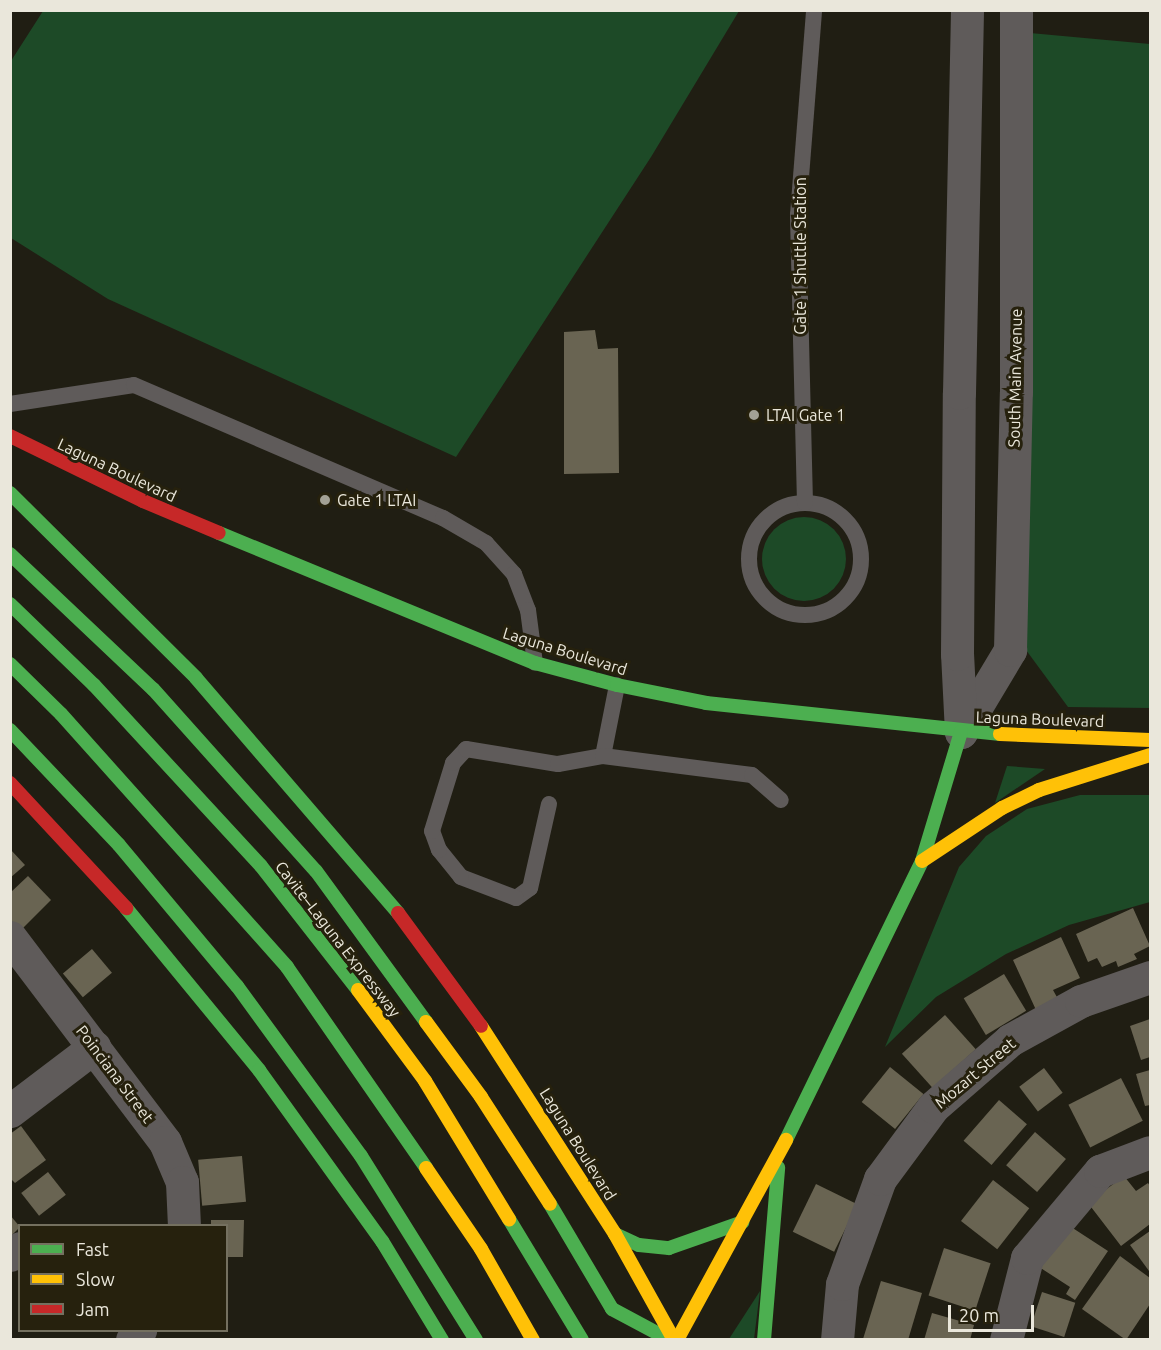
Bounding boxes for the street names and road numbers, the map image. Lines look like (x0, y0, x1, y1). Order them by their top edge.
street label: Gate 1 Shuttle Station (790, 177, 810, 335)
street label: South Main Avenue (1004, 308, 1026, 448)
street label: Laguna Boulevard (55, 434, 179, 506)
street label: Laguna Boulevard (501, 623, 629, 679)
street label: Laguna Boulevard (975, 707, 1105, 731)
street label: Cavite–Laguna Expressway (271, 857, 405, 1021)
street label: Poinciana Street (72, 1021, 158, 1127)
street label: Mozart Street (931, 1034, 1019, 1112)
street label: Laguna Boulevard (536, 1084, 620, 1204)

